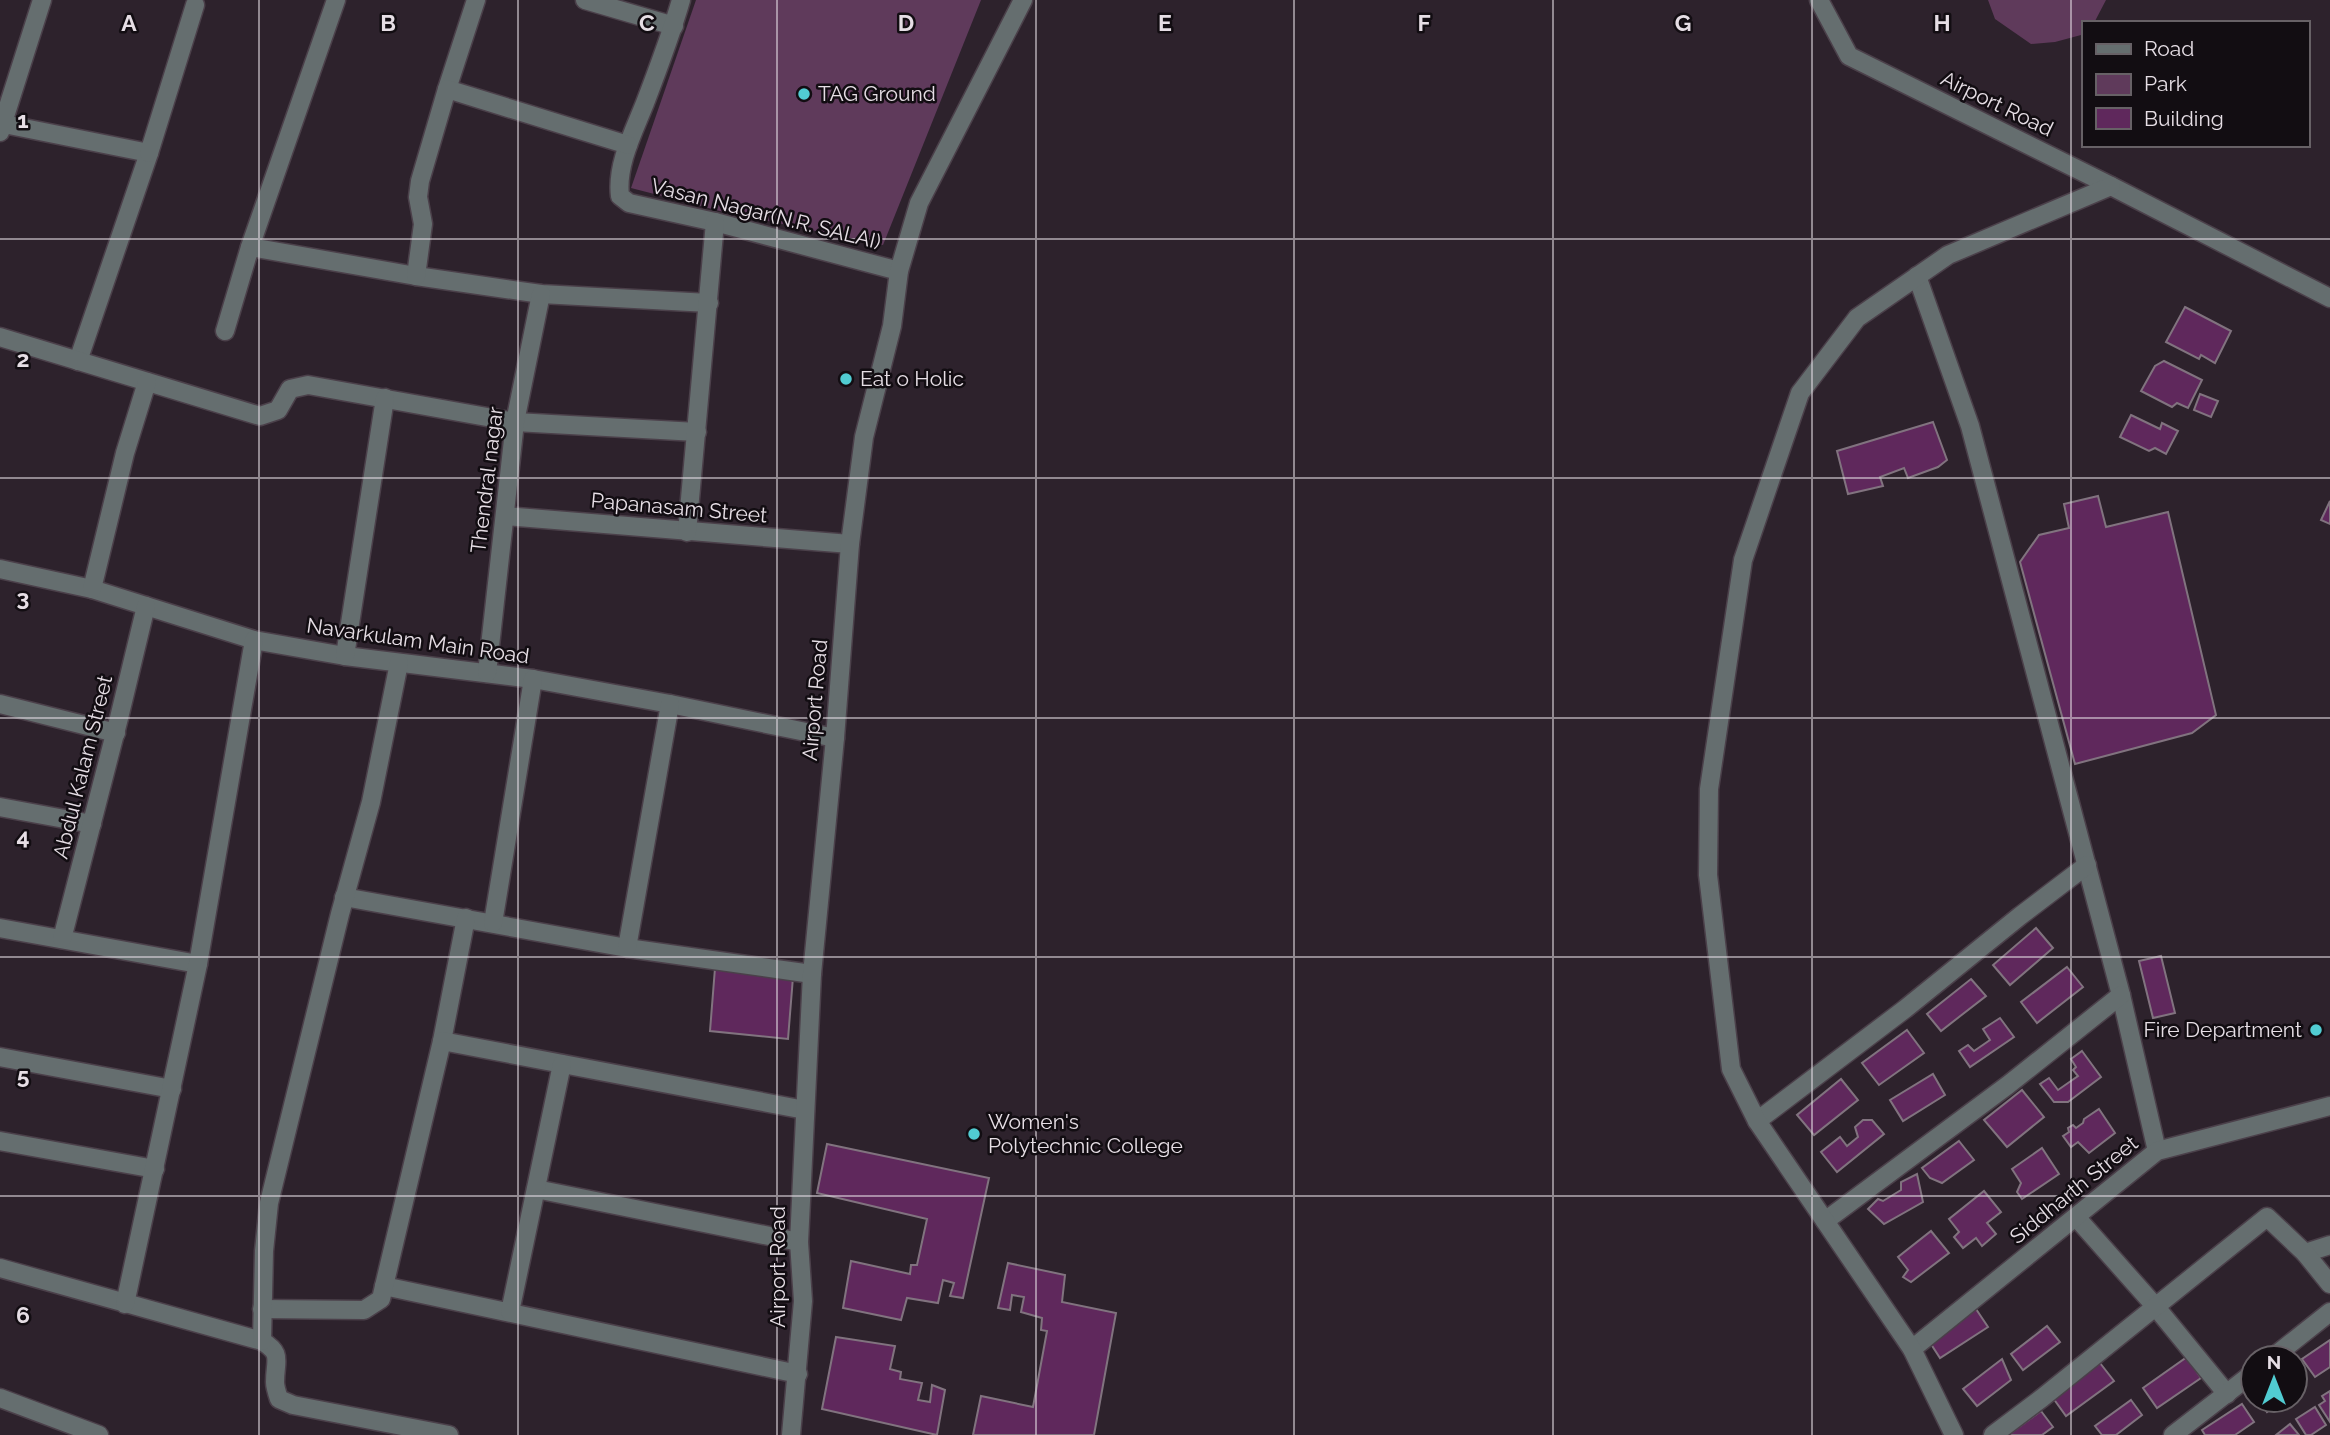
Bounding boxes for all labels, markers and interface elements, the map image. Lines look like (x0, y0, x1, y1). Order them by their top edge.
text: A (121, 9, 137, 36)
text: B (380, 9, 396, 36)
text: C (639, 9, 655, 36)
text: D (898, 9, 914, 36)
text: E (1158, 9, 1172, 36)
text: F (1417, 9, 1431, 36)
text: G (1675, 9, 1691, 36)
text: H (1933, 9, 1951, 36)
legend (2082, 21, 2309, 147)
text: Road (2144, 36, 2194, 61)
street label: Airport Road (1937, 66, 2057, 141)
text: Park (2144, 71, 2187, 96)
place label: TAG Ground (818, 81, 936, 106)
marker: TAG Ground (796, 86, 812, 102)
text: 1 (17, 106, 29, 133)
text: Building (2144, 106, 2224, 131)
street label: Vasan Nagar(N.R. SALAI) (649, 173, 884, 254)
text: 2 (17, 345, 29, 372)
place label: Eat o Holic (860, 366, 964, 391)
marker: Eat o Holic (838, 371, 854, 387)
street label: Thendral nagar (465, 405, 508, 555)
street label: Papanasam Street (590, 487, 768, 528)
text: 3 (17, 584, 29, 611)
street label: Navarkulam Main Road (305, 612, 531, 669)
street label: Airport Road (797, 638, 832, 762)
street label: Abdul Kalam Street (48, 673, 117, 861)
text: 4 (16, 823, 30, 850)
place label: Fire Department (2143, 1017, 2302, 1042)
marker: Fire Department (2308, 1022, 2324, 1038)
text: 5 (17, 1062, 30, 1089)
place label: Women's Polytechnic College (988, 1109, 1183, 1158)
marker: Women's Polytechnic College (966, 1126, 982, 1142)
street label: Siddharth Street (2005, 1130, 2143, 1249)
street label: Airport Road (765, 1206, 790, 1328)
text: 6 (16, 1301, 30, 1328)
north arrow (2239, 1344, 2309, 1414)
text: N (2267, 1351, 2281, 1373)

